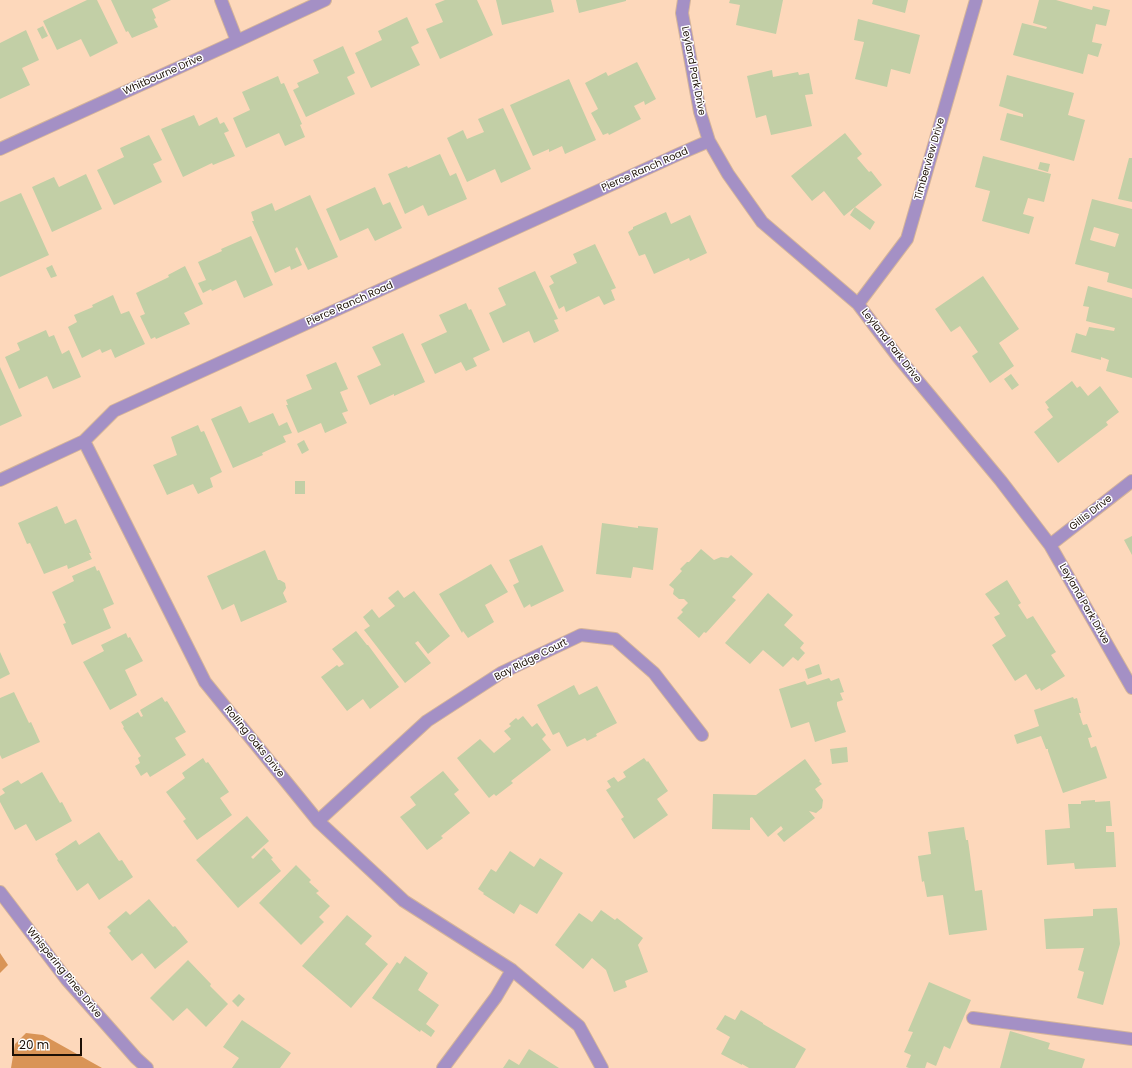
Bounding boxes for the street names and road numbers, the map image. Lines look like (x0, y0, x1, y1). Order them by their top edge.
street label: Leyland Park Drive (678, 26, 708, 116)
street label: Whitbourne Drive (121, 52, 205, 98)
street label: Timberview Drive (913, 116, 947, 202)
street label: Pierce Ranch Road (600, 146, 690, 194)
street label: Pierce Ranch Road (305, 280, 395, 328)
street label: Leyland Park Drive (858, 307, 924, 385)
street label: Gillis Drive (1067, 493, 1115, 533)
street label: Leyland Park Drive (1056, 562, 1112, 646)
street label: Bay Ridge Court (493, 636, 569, 684)
street label: Rolling Oaks Drive (222, 704, 286, 780)
street label: Whispering Pines Drive (24, 925, 104, 1021)

